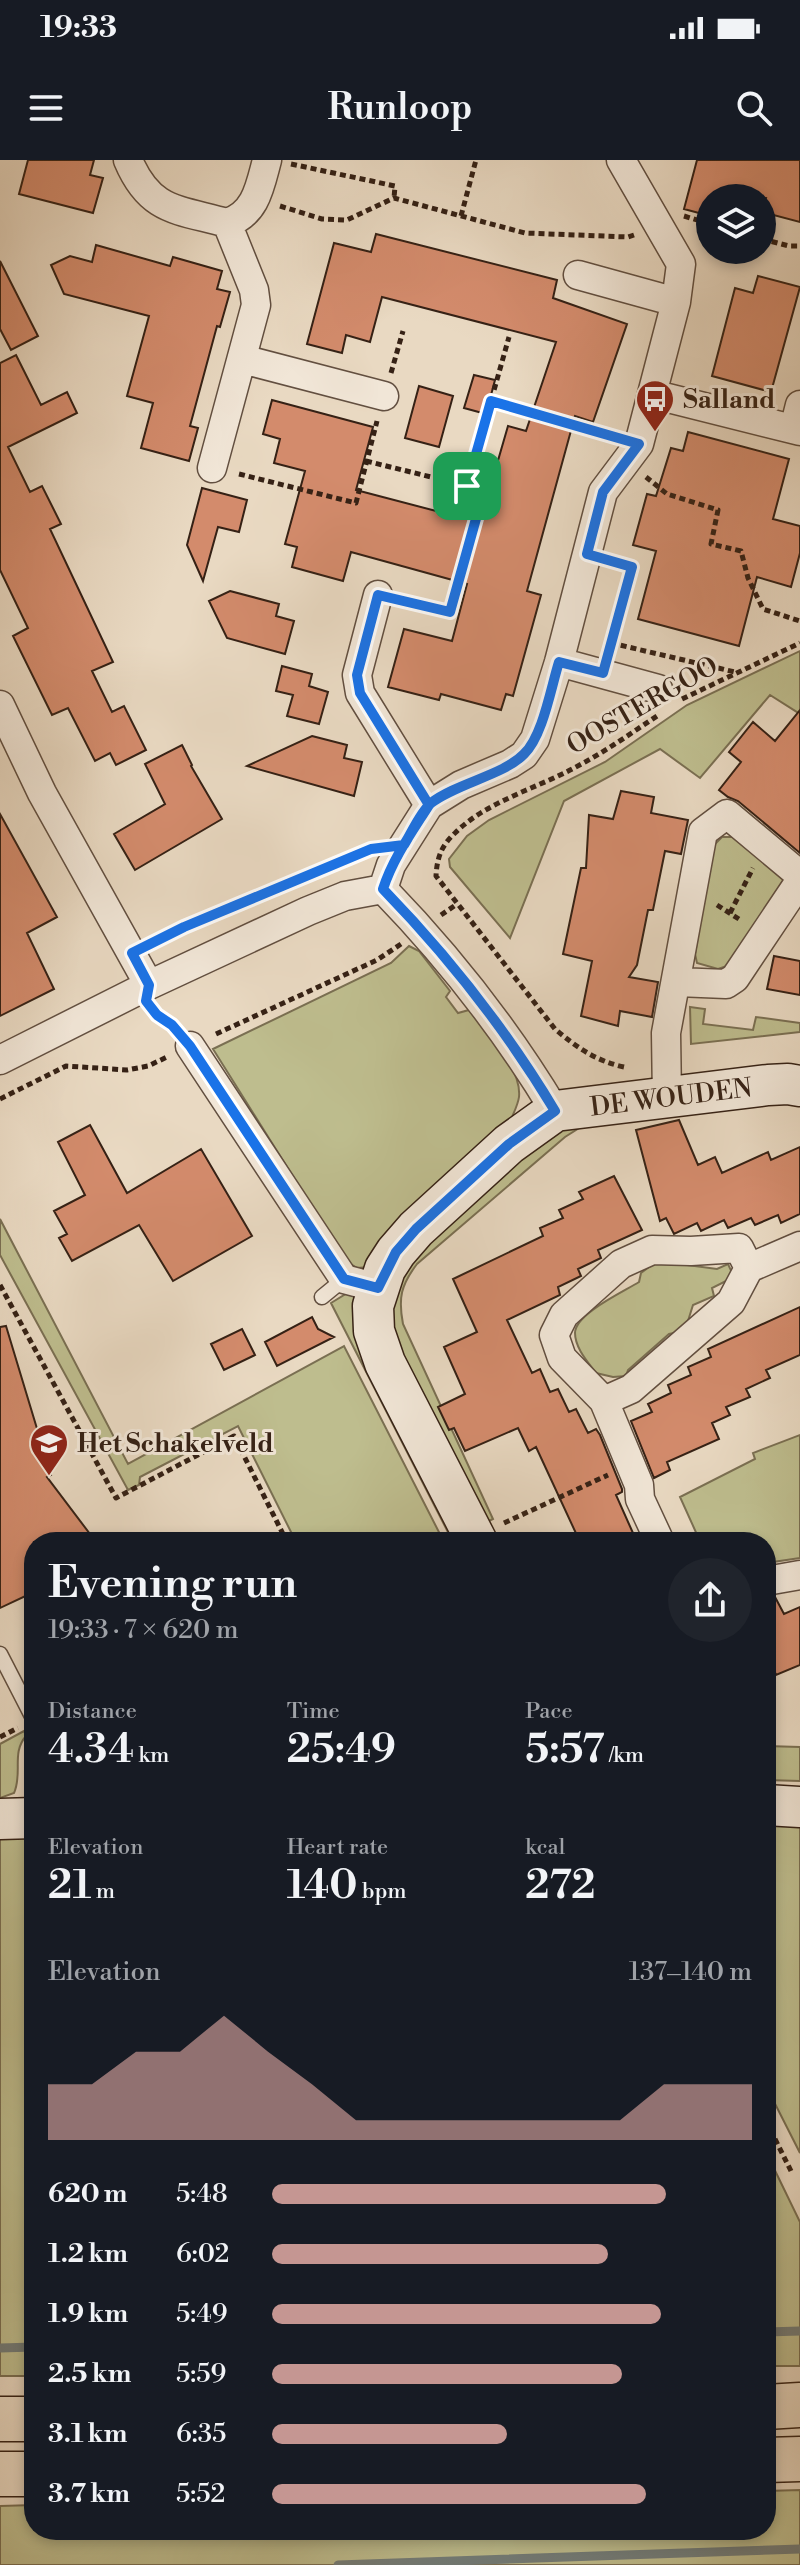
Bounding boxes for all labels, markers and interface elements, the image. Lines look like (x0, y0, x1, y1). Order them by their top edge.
text: 19:33 (40, 9, 117, 47)
icon: menu (24, 86, 68, 130)
text: Runloop (328, 86, 472, 131)
icon: search (732, 86, 776, 130)
map controls (696, 184, 776, 264)
button: layers (696, 184, 776, 264)
bus stop icon: Salland (634, 378, 676, 433)
place label: Salland (683, 384, 775, 416)
pin (433, 452, 501, 520)
icon: arrive (445, 464, 489, 508)
street label: OOSTERGOO (561, 650, 724, 762)
street label: DE WOUDEN (588, 1072, 755, 1124)
school or university icon: Het Schakelveld (28, 1422, 70, 1477)
place label: Het Schakelveld (77, 1428, 274, 1460)
text: Evening run (48, 1556, 297, 1611)
button: share (668, 1558, 752, 1642)
text: 19:33 · 7 × 620 m (48, 1614, 238, 1646)
text: Distance (48, 1698, 137, 1725)
text: Time (287, 1698, 340, 1725)
text: Pace (525, 1698, 573, 1725)
text: 4.34 (48, 1725, 134, 1775)
text: 25:49 (287, 1725, 396, 1775)
text: 5:57 (525, 1725, 605, 1775)
text: km (134, 1742, 169, 1769)
text: /km (605, 1742, 644, 1769)
text: Elevation (48, 1834, 143, 1861)
text: Heart rate (287, 1834, 388, 1861)
text: kcal (525, 1834, 565, 1861)
text: 21 (48, 1861, 91, 1911)
text: 140 (287, 1861, 358, 1911)
text: 272 (525, 1861, 595, 1911)
text: m (91, 1878, 115, 1905)
text: bpm (358, 1878, 407, 1905)
text: Elevation (48, 1956, 161, 1988)
text: 137–140 m (629, 1956, 752, 1988)
text: 620 m (48, 2178, 127, 2210)
text: 5:48 (176, 2178, 228, 2210)
text: 1.2 km (48, 2238, 128, 2270)
text: 6:02 (176, 2238, 229, 2270)
text: 1.9 km (48, 2298, 128, 2330)
text: 5:49 (176, 2298, 227, 2330)
text: 2.5 km (48, 2358, 131, 2390)
text: 5:59 (176, 2358, 226, 2390)
text: 3.1 km (48, 2418, 127, 2450)
text: 6:35 (176, 2418, 226, 2450)
text: 3.7 km (48, 2478, 130, 2510)
text: 5:52 (176, 2478, 225, 2510)

